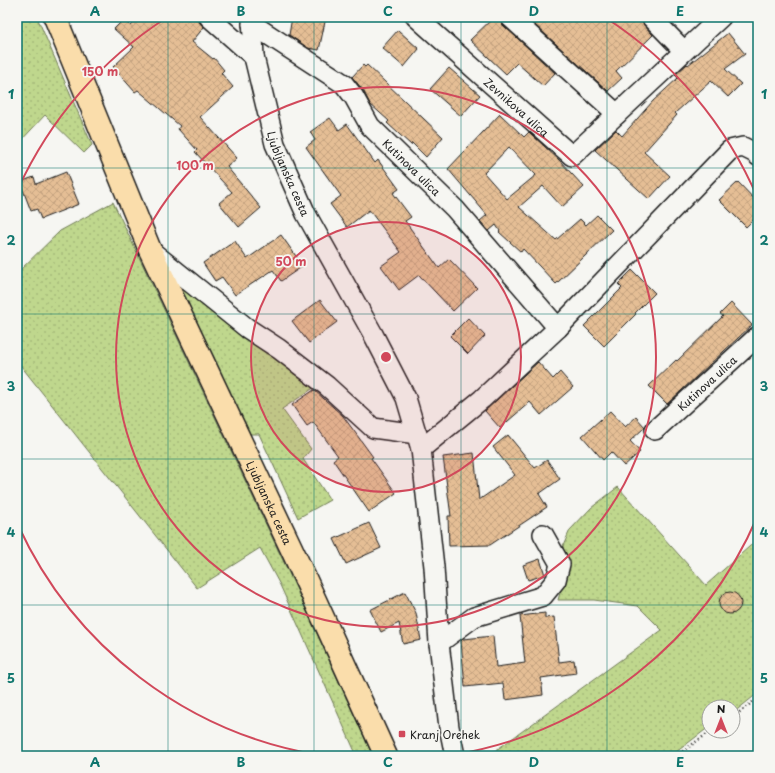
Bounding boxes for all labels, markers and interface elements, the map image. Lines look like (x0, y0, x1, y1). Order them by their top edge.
text: A (90, 1, 100, 20)
text: B (237, 1, 246, 20)
text: C (383, 1, 393, 20)
text: D (529, 1, 539, 20)
text: E (676, 1, 684, 20)
text: 150 m (82, 62, 118, 80)
street label: Zevnikova ulica (480, 73, 553, 141)
text: 1 (8, 84, 14, 103)
text: 1 (761, 84, 767, 103)
street label: Ljubljanska cesta (264, 129, 314, 219)
street label: Kutinova ulica (379, 135, 445, 199)
text: 100 m (176, 156, 214, 174)
text: 2 (6, 230, 16, 249)
text: 2 (759, 230, 769, 249)
text: 50 m (275, 252, 307, 270)
centre of rings (379, 350, 393, 364)
street label: Kutinova ulica (673, 351, 740, 414)
text: 3 (7, 376, 16, 395)
text: 3 (760, 376, 769, 395)
street label: Ljubljanska cesta (242, 458, 297, 547)
text: 4 (7, 522, 16, 541)
text: 4 (760, 522, 769, 541)
text: 5 (7, 668, 15, 687)
text: 5 (760, 668, 768, 687)
north arrow (701, 699, 741, 739)
text: N (717, 700, 726, 717)
place label: Kranj Orehek (410, 726, 481, 743)
marker: Kranj Orehek (397, 729, 407, 739)
text: A (90, 752, 100, 771)
text: B (237, 752, 246, 771)
text: C (383, 752, 393, 771)
text: D (529, 752, 539, 771)
text: E (676, 752, 684, 771)

